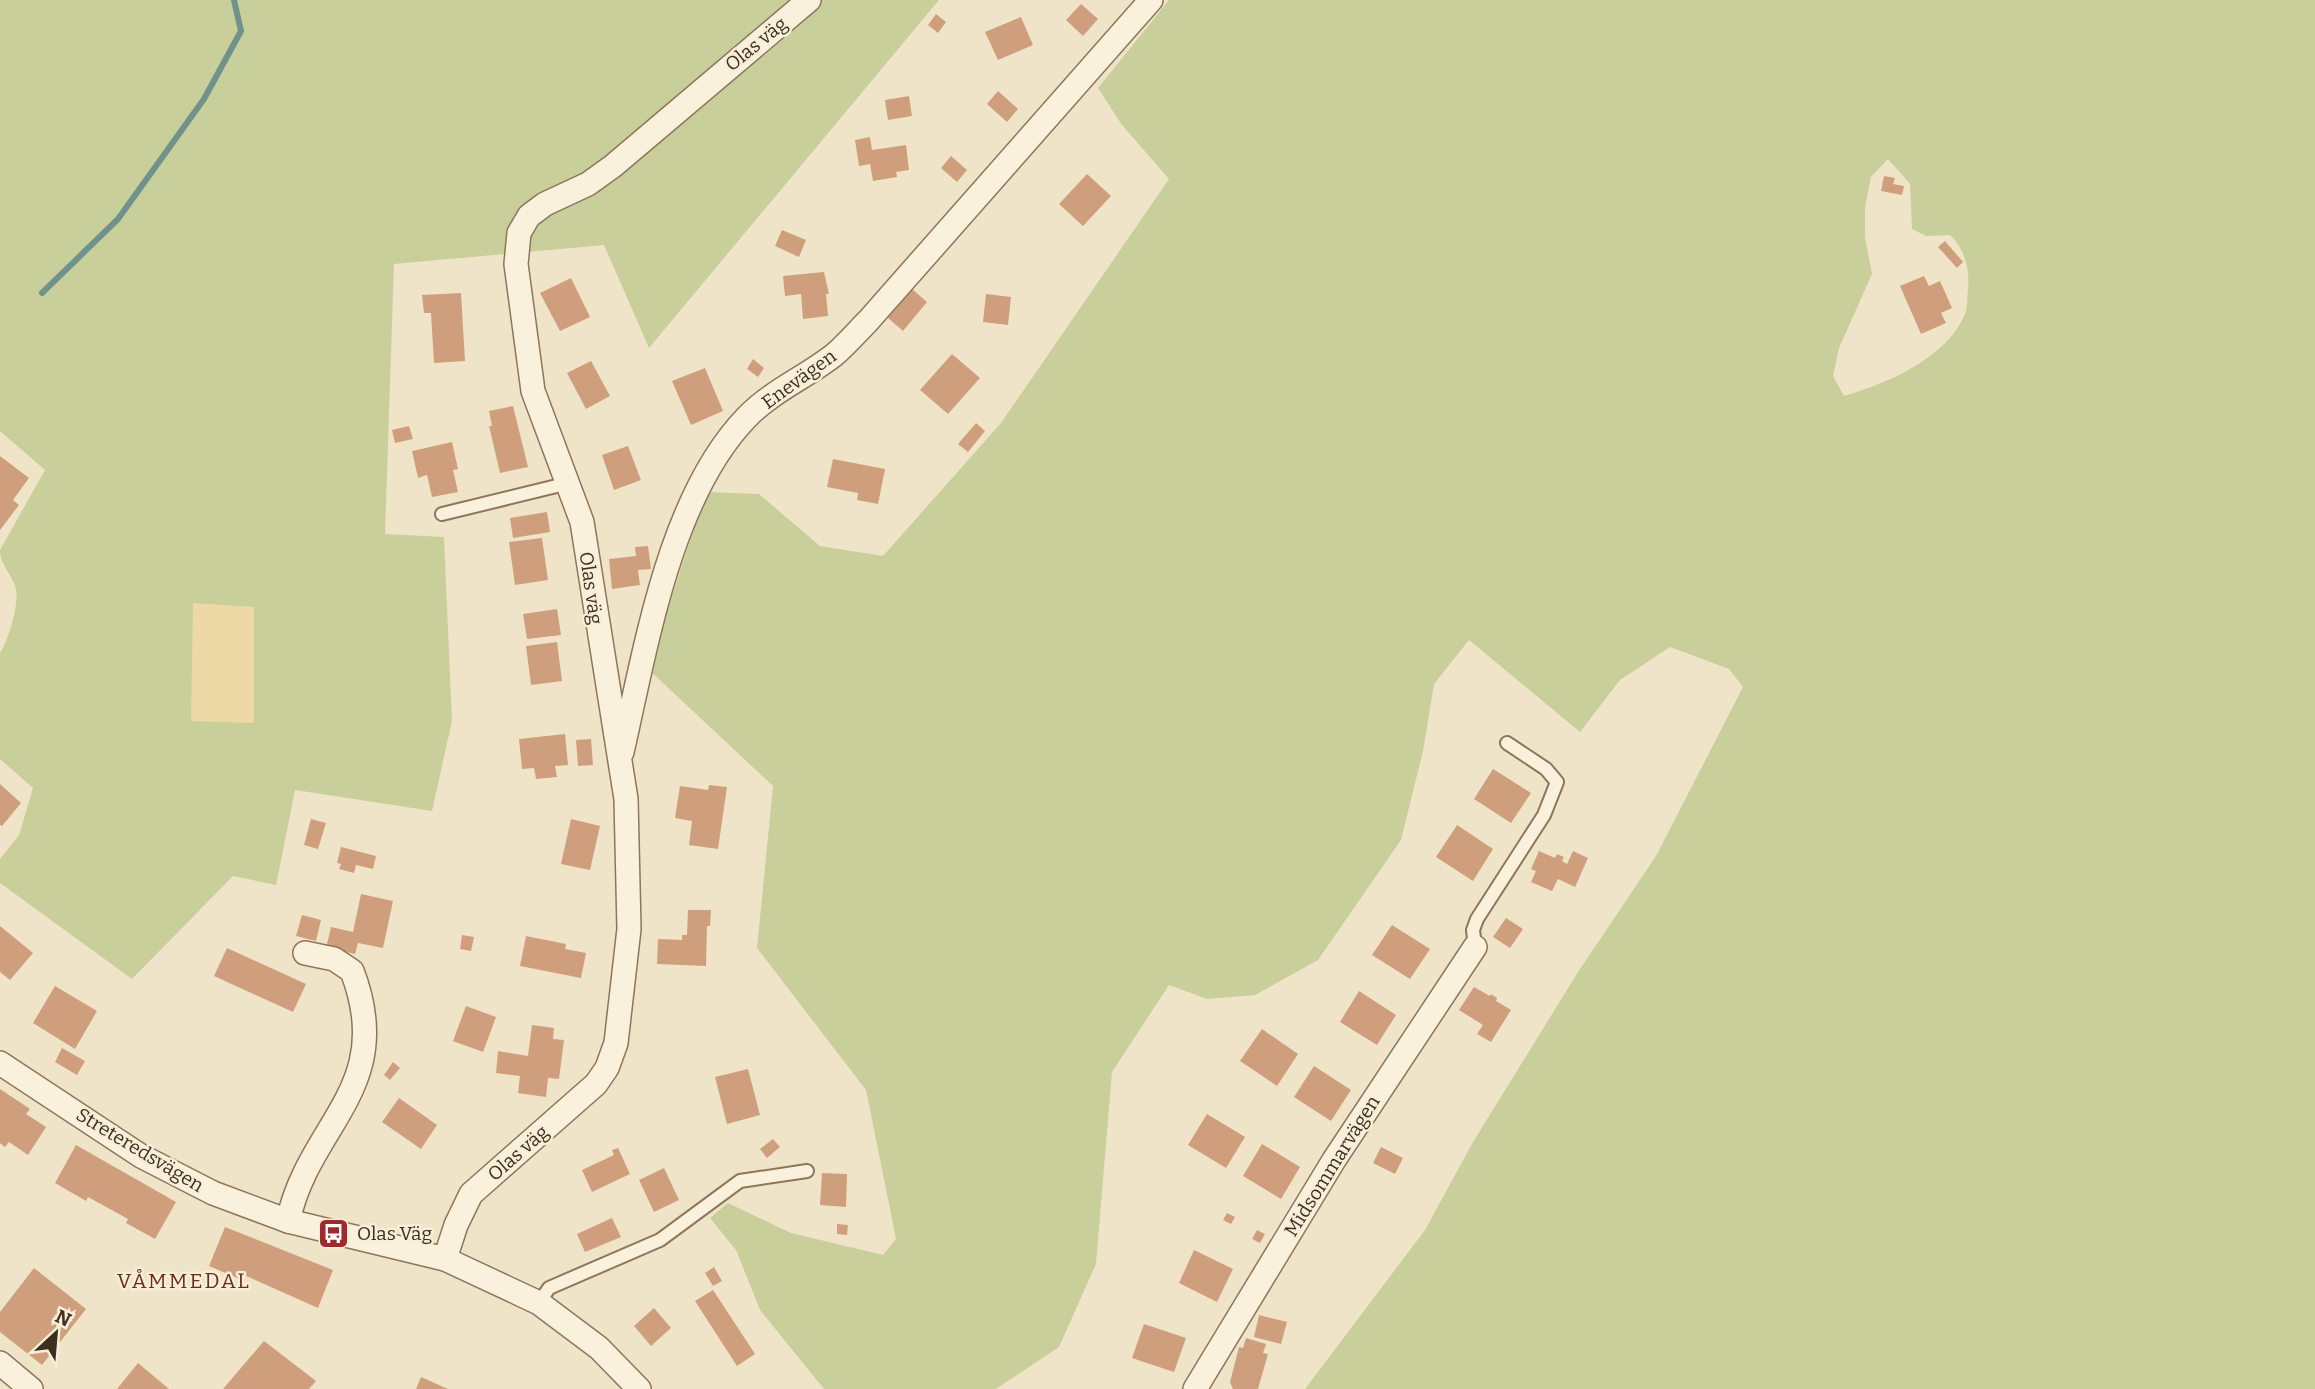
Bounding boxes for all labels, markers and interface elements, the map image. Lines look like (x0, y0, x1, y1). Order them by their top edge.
street label: Olas väg (720, 12, 792, 76)
street label: Enevägen (757, 344, 841, 414)
street label: Olas väg (575, 550, 608, 626)
street label: Midsommarvägen (1279, 1091, 1385, 1241)
street label: Streteredsvägen (72, 1103, 208, 1197)
street label: Olas väg (483, 1120, 553, 1186)
bus stop icon: Olas Väg (317, 1216, 351, 1250)
place label: Olas Väg (357, 1222, 432, 1245)
district label: VÅMMEDAL (117, 1268, 251, 1294)
north arrow (21, 1298, 91, 1368)
text: N (52, 1305, 75, 1332)

